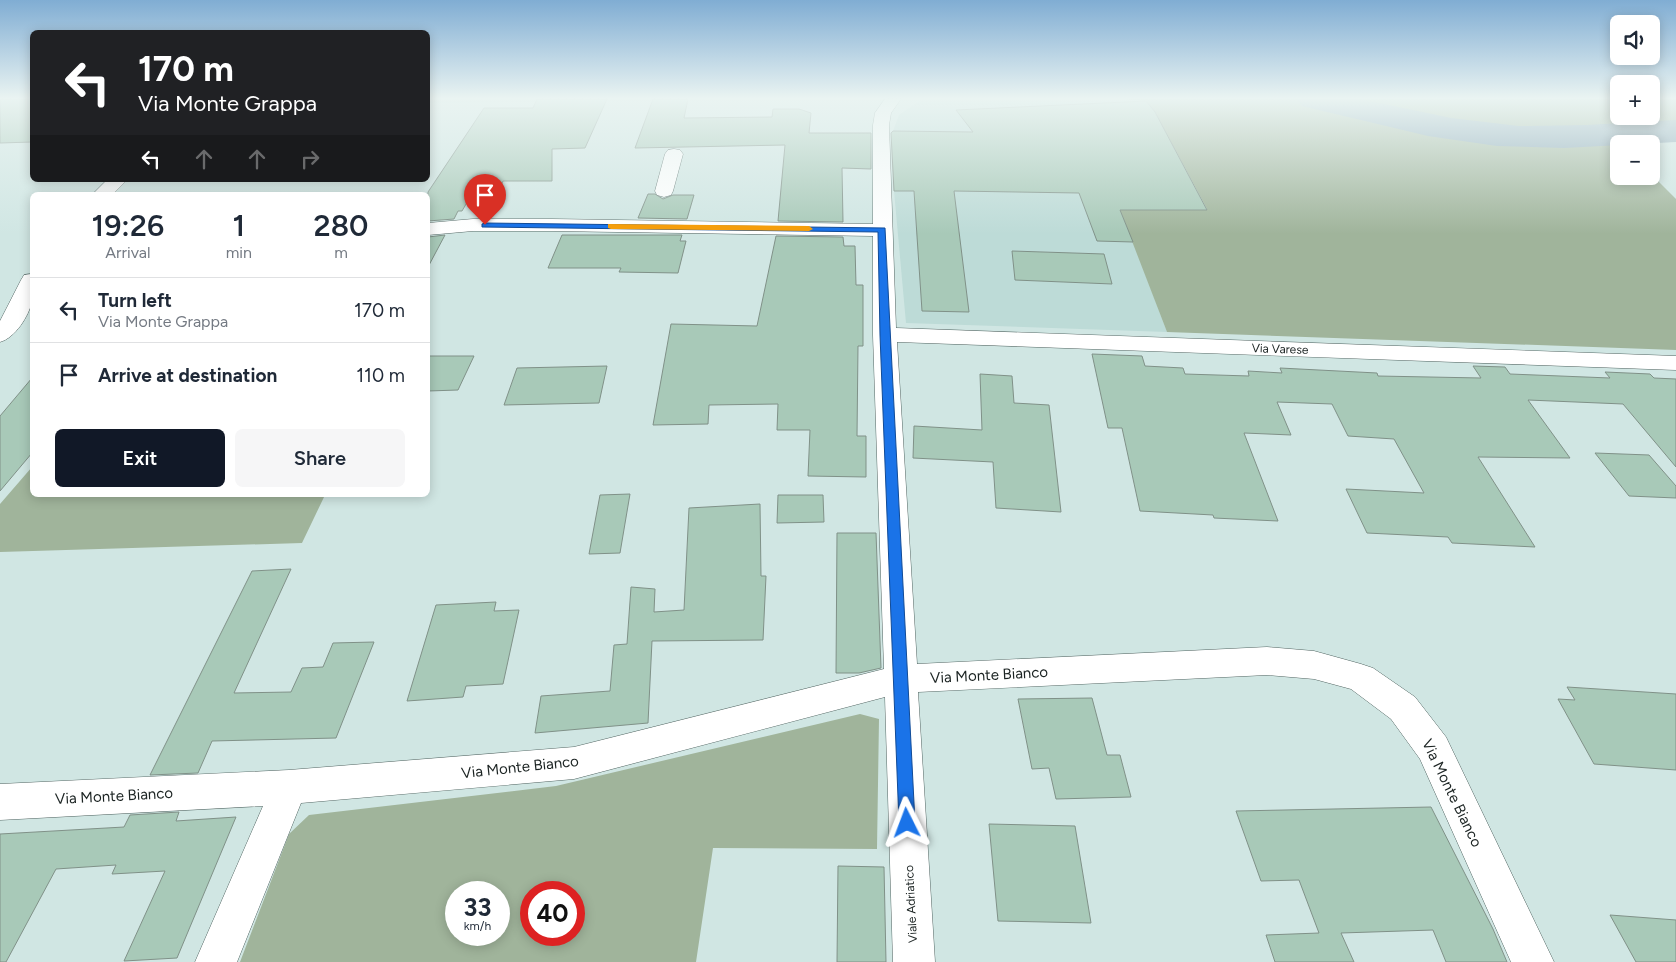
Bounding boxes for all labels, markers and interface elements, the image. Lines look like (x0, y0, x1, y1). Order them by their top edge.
map controls (1610, 15, 1660, 185)
button: sound (1610, 15, 1660, 65)
text: 170 m (138, 48, 234, 90)
icon: left (55, 50, 120, 115)
button: + (1610, 75, 1660, 125)
text: Via Monte Grappa (138, 90, 317, 117)
button: − (1610, 135, 1660, 185)
icon: left (137, 145, 165, 173)
icon: ahead (190, 145, 218, 173)
icon: ahead (243, 145, 271, 173)
icon: right (296, 145, 324, 173)
pin (464, 174, 506, 225)
icon: arrive (471, 181, 499, 209)
text: 19:26 (92, 207, 164, 244)
text: 1 (233, 207, 245, 244)
text: 280 (314, 207, 368, 244)
text: Arrival (105, 243, 150, 262)
text: min (226, 243, 252, 262)
text: m (334, 243, 348, 262)
text: Turn left (98, 289, 172, 312)
icon: left (55, 296, 83, 324)
text: 170 m (354, 299, 405, 322)
text: Via Monte Grappa (98, 312, 228, 331)
street label: Via Varese (1251, 341, 1309, 357)
icon: arrive (55, 361, 83, 389)
text: Arrive at destination (98, 364, 277, 387)
text: 110 m (356, 364, 405, 387)
button: Exit (55, 429, 225, 487)
button: Share (235, 429, 405, 487)
street label: Via Monte Bianco (930, 663, 1049, 687)
street label: Via Monte Bianco (1418, 736, 1486, 850)
street label: Via Monte Bianco (460, 752, 580, 782)
street label: Via Monte Bianco (55, 784, 174, 808)
position arrow (880, 796, 932, 848)
street label: Viale Adriatico (902, 865, 920, 943)
speed limit sign: 40 (520, 881, 585, 946)
text: 33 (464, 892, 491, 922)
text: km/h (464, 919, 491, 933)

